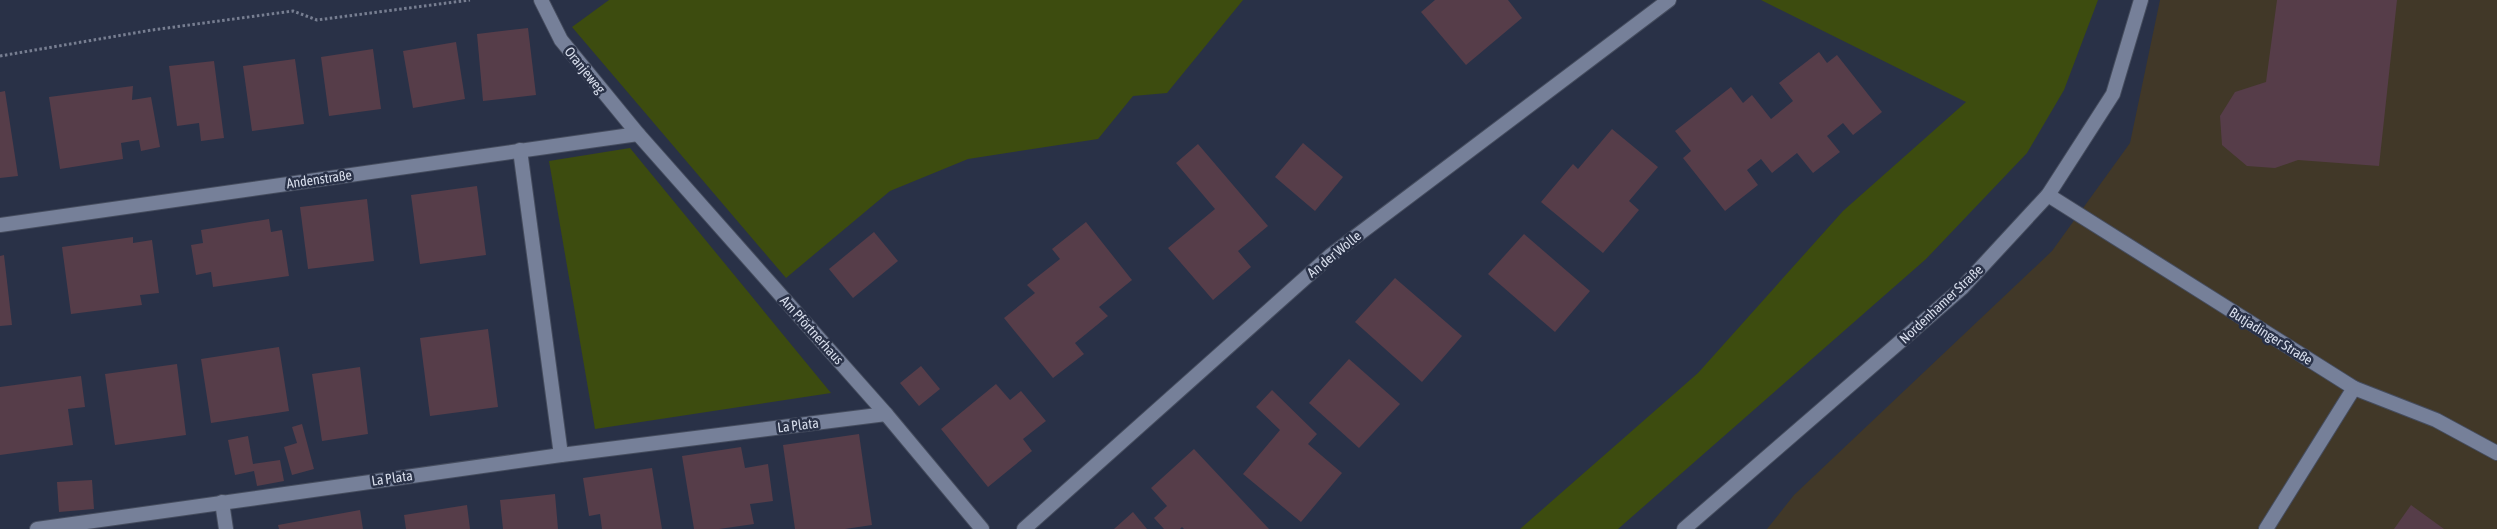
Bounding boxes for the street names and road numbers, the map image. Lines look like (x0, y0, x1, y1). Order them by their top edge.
street label: Oranjeweg (561, 43, 609, 97)
street label: Andenstraße (285, 167, 353, 191)
street label: An der Wolle (1304, 227, 1364, 281)
street label: Nordenhamer Straße (1896, 261, 1986, 347)
street label: Am Pförtnerhaus (777, 293, 847, 368)
street label: Butjadinger Straße (2226, 304, 2316, 368)
street label: La Plata (776, 415, 820, 435)
street label: La Plata (370, 467, 414, 489)

